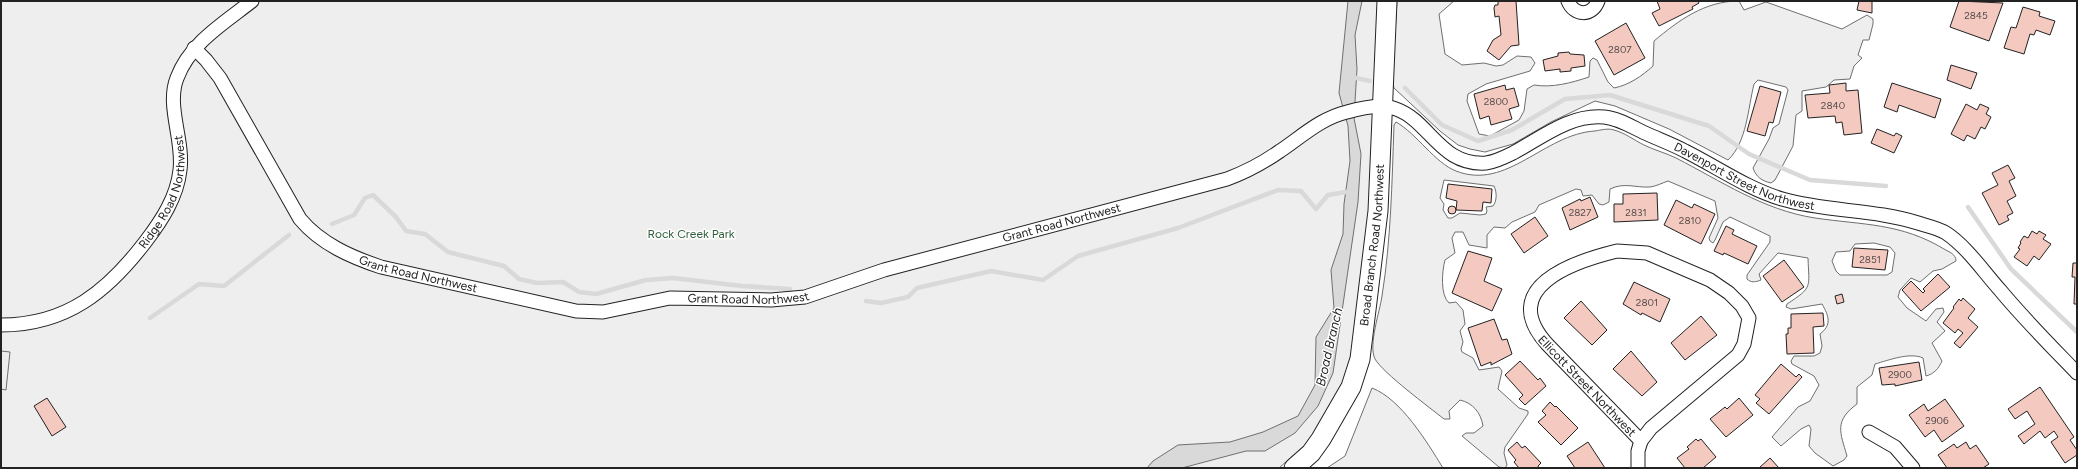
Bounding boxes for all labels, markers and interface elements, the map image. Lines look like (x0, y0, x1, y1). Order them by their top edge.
house number: 2845 (1964, 9, 1988, 22)
house number: 2807 (1608, 43, 1632, 56)
house number: 2800 (1484, 95, 1508, 108)
house number: 2840 (1821, 99, 1845, 112)
street label: Ridge Road Northwest (136, 134, 188, 251)
street label: Davenport Street Northwest (1672, 140, 1816, 213)
street label: Broad Branch Road Northwest (1357, 163, 1387, 327)
street label: Grant Road Northwest (1001, 200, 1123, 245)
house number: 2827 (1569, 206, 1592, 219)
house number: 2831 (1625, 206, 1647, 219)
house number: 2810 (1679, 214, 1701, 227)
park label: Rock Creek Park (647, 227, 735, 241)
street label: Grant Road Northwest (357, 253, 479, 296)
house number: 2851 (1859, 253, 1881, 266)
street label: Grant Road Northwest (687, 289, 812, 307)
house number: 2801 (1636, 296, 1658, 309)
water label: Broad Branch (1313, 306, 1345, 388)
street label: Ellicott Street Northwest (1535, 333, 1639, 440)
house number: 2900 (1888, 368, 1912, 381)
house number: 2906 (1925, 414, 1949, 427)

